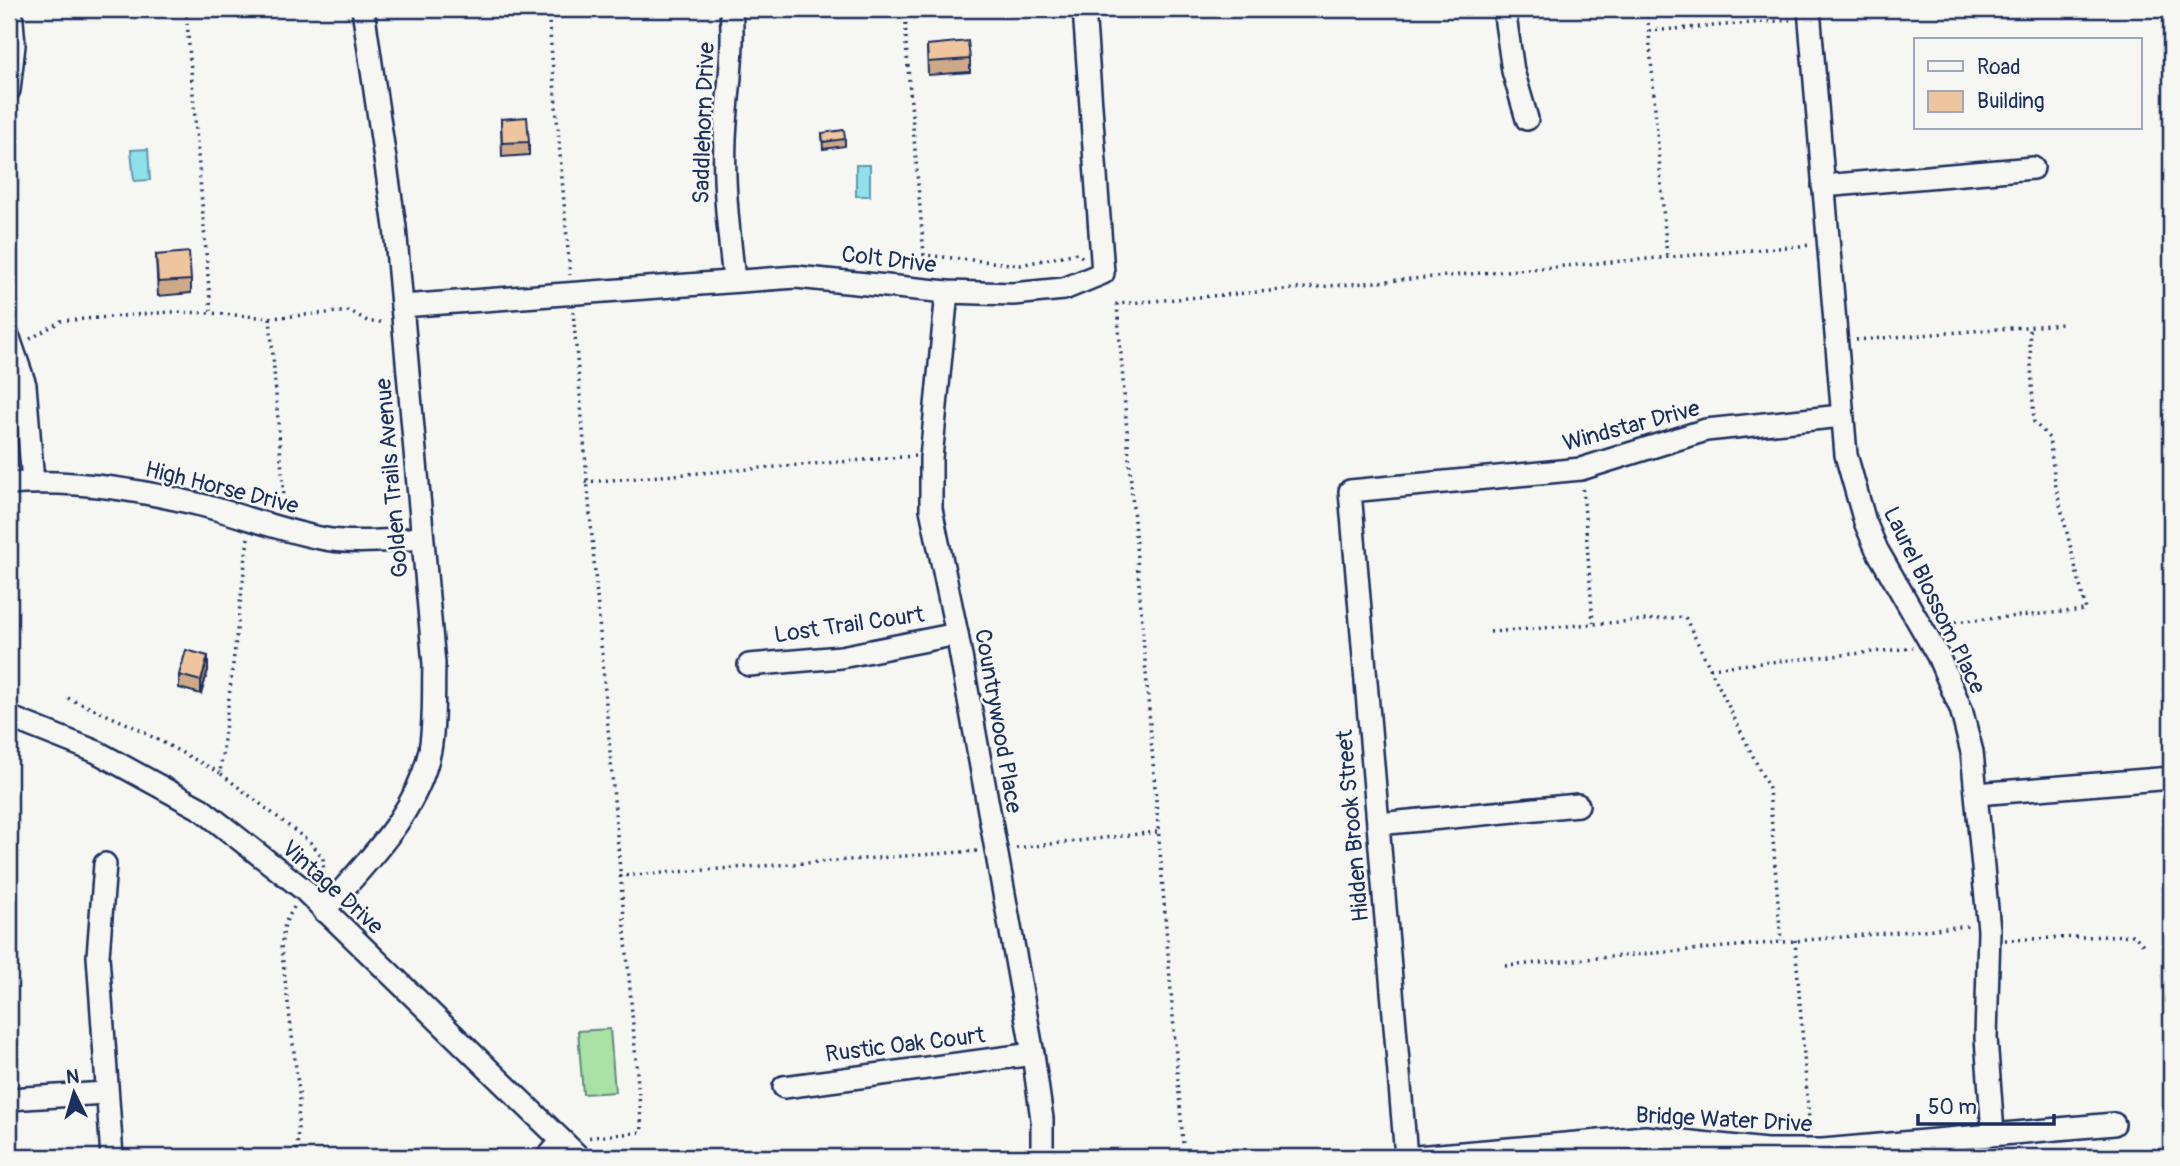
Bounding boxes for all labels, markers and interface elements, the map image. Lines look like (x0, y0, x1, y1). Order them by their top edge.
legend (1914, 38, 2142, 130)
street label: Saddlehorn Drive (686, 41, 721, 204)
text: Road (1977, 54, 2021, 81)
text: Building (1977, 88, 2044, 115)
street label: Colt Drive (840, 239, 939, 280)
street label: Golden Trails Avenue (368, 376, 415, 579)
street label: Windstar Drive (1560, 393, 1703, 458)
street label: High Horse Drive (142, 454, 302, 521)
street label: Laurel Blossom Place (1877, 502, 1993, 699)
street label: Lost Trail Court (772, 600, 927, 649)
street label: Countrywood Place (968, 627, 1029, 816)
street label: Hidden Brook Street (1330, 728, 1375, 923)
street label: Vintage Drive (276, 834, 390, 941)
street label: Rustic Oak Court (824, 1020, 987, 1069)
north arrow (38, 1058, 108, 1128)
text: N (65, 1065, 80, 1090)
scale bar (1918, 1082, 2054, 1126)
text: 50 m (1928, 1094, 1977, 1121)
street label: Bridge Water Drive (1635, 1100, 1814, 1139)

